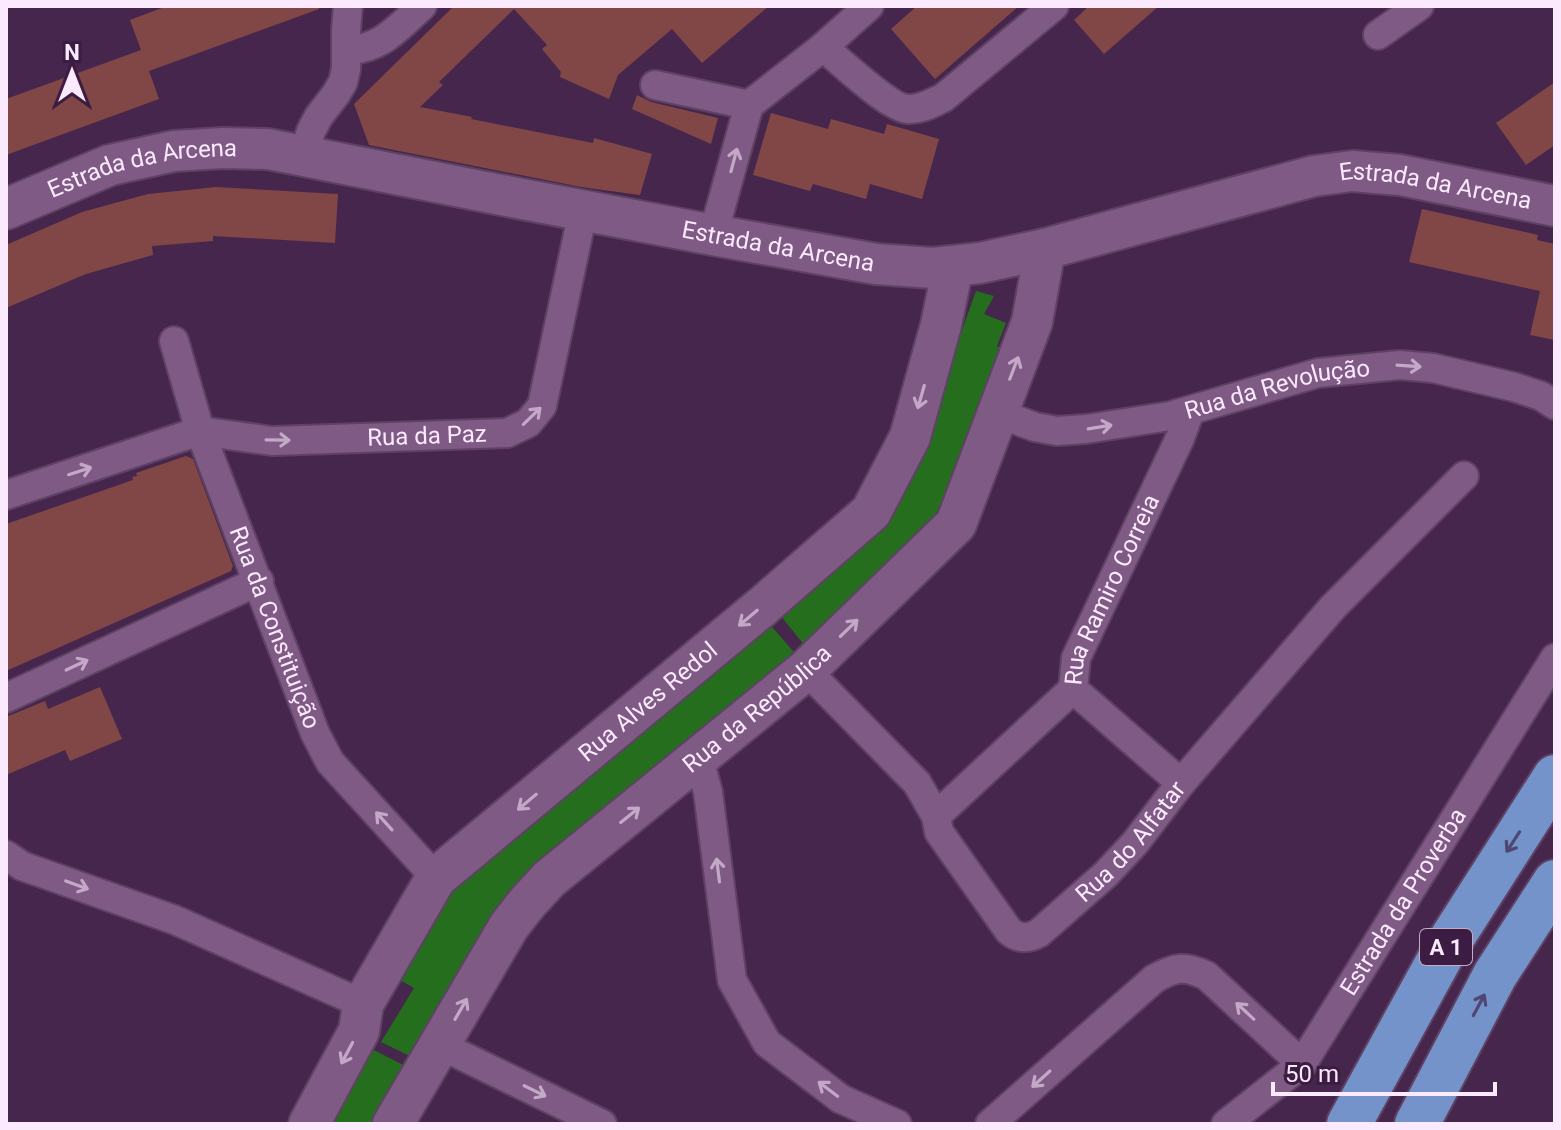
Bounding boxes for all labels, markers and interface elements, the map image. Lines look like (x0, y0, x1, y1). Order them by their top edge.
north arrow (32, 32, 112, 112)
text: N (64, 40, 80, 65)
street label: Estrada da Arcena (43, 134, 237, 204)
one-way arrow (727, 147, 742, 173)
street label: Estrada da Arcena (1338, 157, 1534, 215)
street label: Estrada da Arcena (680, 215, 877, 277)
street label: Rua da Revolução (1181, 354, 1371, 425)
one-way arrow (1008, 356, 1022, 381)
one-way arrow (1395, 359, 1422, 374)
one-way arrow (913, 384, 927, 409)
one-way arrow (522, 407, 542, 426)
one-way arrow (1087, 419, 1113, 434)
street label: Rua da Paz (367, 420, 487, 452)
one-way arrow (264, 433, 291, 448)
one-way arrow (67, 462, 92, 477)
street label: Rua Ramiro Correia (1059, 490, 1165, 686)
street label: Rua da Constituição (224, 522, 326, 733)
one-way arrow (738, 609, 759, 627)
one-way arrow (839, 619, 859, 638)
street label: Rua Alves Redol (573, 636, 723, 767)
street label: Rua da República (677, 639, 837, 779)
one-way arrow (64, 657, 88, 672)
street label: Rua do Alfatar (1070, 776, 1191, 908)
one-way arrow (517, 793, 538, 811)
street label: Estrada da Proverba (1334, 803, 1472, 1000)
one-way arrow (619, 806, 639, 824)
one-way arrow (375, 811, 393, 831)
one-way arrow (1505, 831, 1521, 853)
one-way arrow (710, 857, 725, 883)
one-way arrow (64, 879, 89, 894)
road number: A 1 (1420, 929, 1472, 965)
one-way arrow (1472, 994, 1488, 1018)
one-way arrow (454, 997, 469, 1021)
one-way arrow (1235, 1002, 1255, 1021)
one-way arrow (339, 1041, 355, 1064)
scale bar (1273, 1046, 1495, 1096)
text: 50 m (1285, 1060, 1339, 1088)
one-way arrow (1032, 1070, 1052, 1088)
one-way arrow (818, 1081, 839, 1098)
one-way arrow (523, 1084, 547, 1100)

